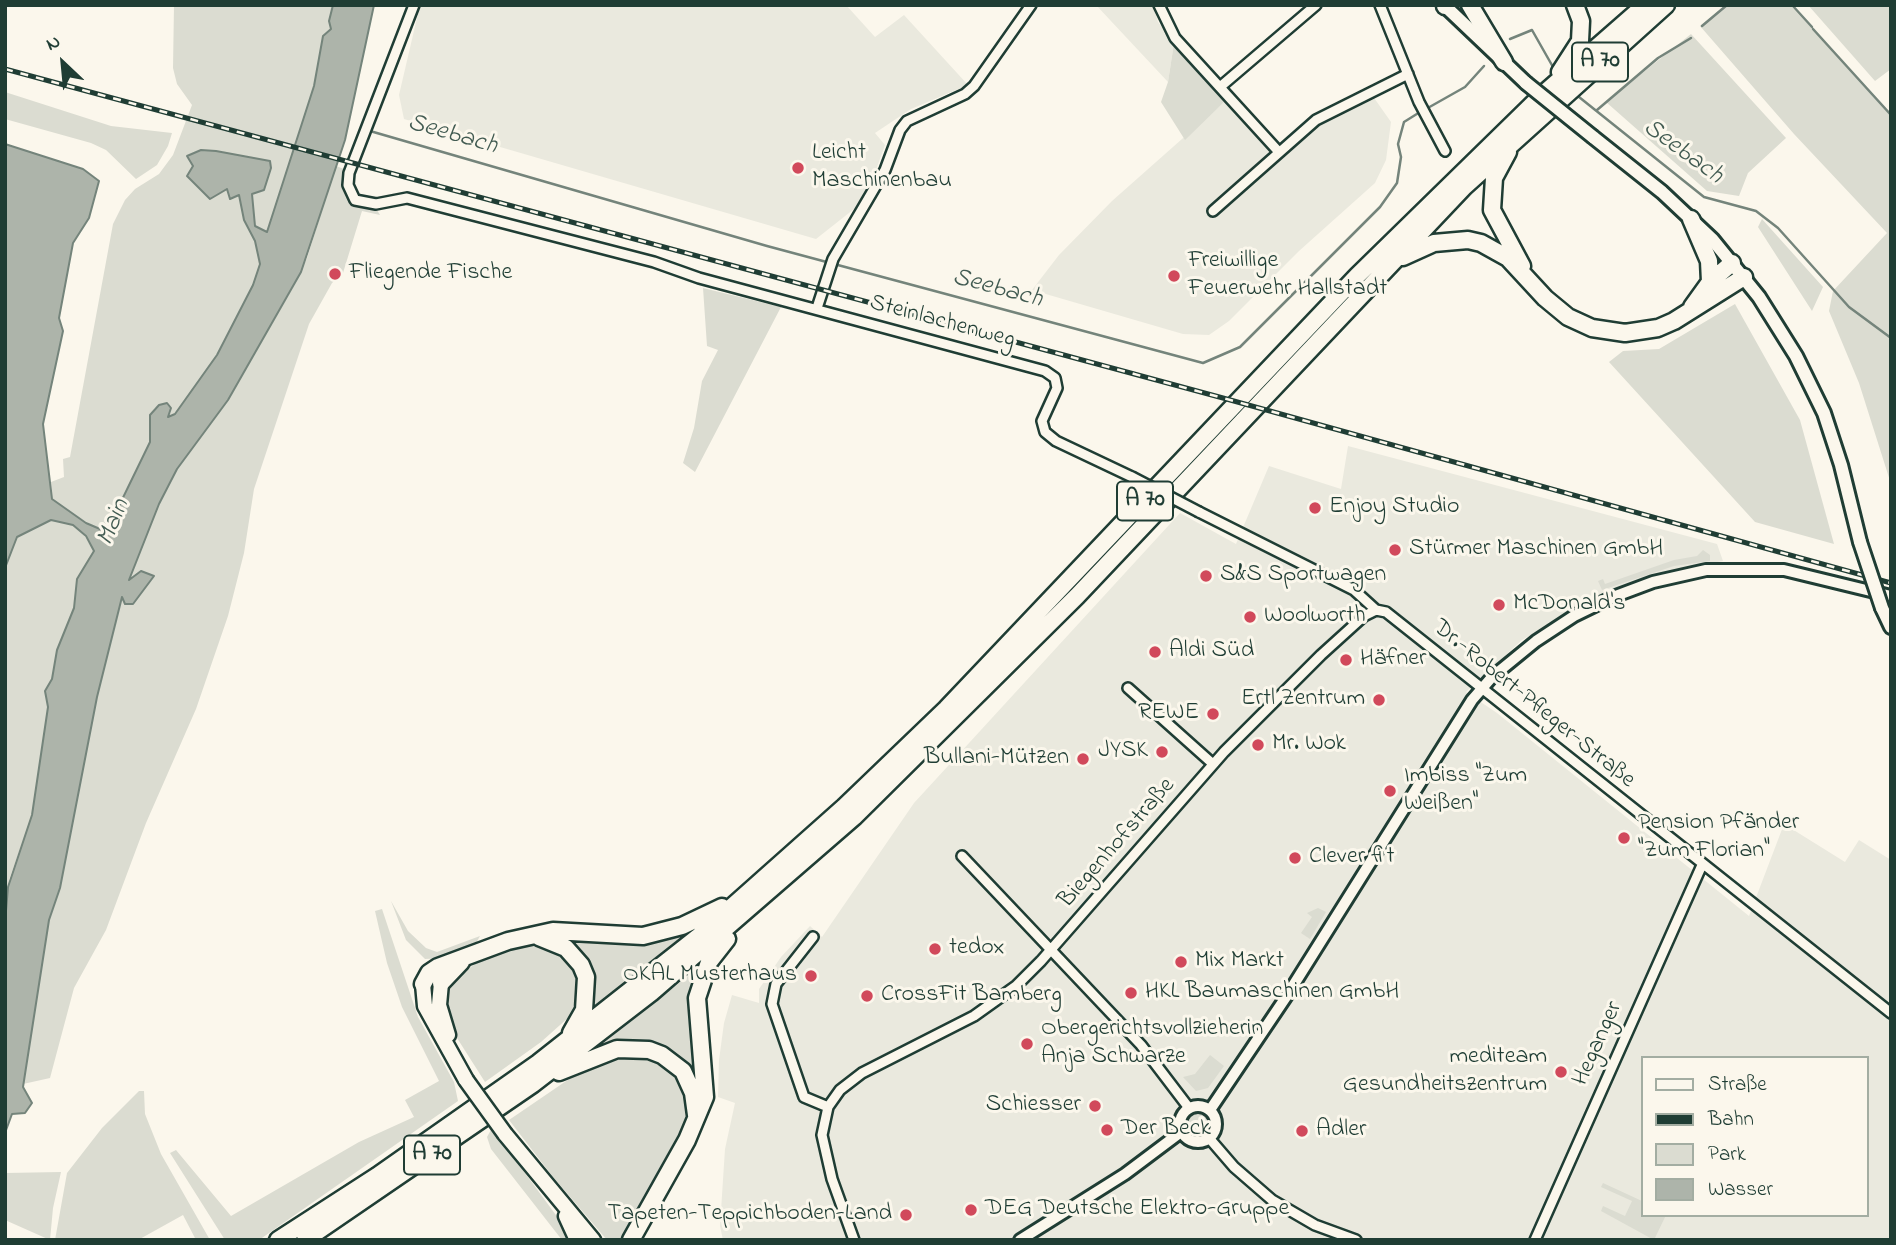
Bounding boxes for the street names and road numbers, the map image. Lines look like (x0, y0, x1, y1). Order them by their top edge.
road number: A 70 (1572, 43, 1628, 82)
street label: Steinlachenweg (866, 290, 1018, 356)
road number: A 70 (1117, 481, 1173, 520)
street label: Dr.-Robert-Pfleger-Straße (1426, 614, 1640, 796)
street label: Biegenhofstraße (1053, 773, 1183, 915)
street label: Heganger (1568, 997, 1630, 1091)
road number: A 70 (404, 1136, 460, 1174)

